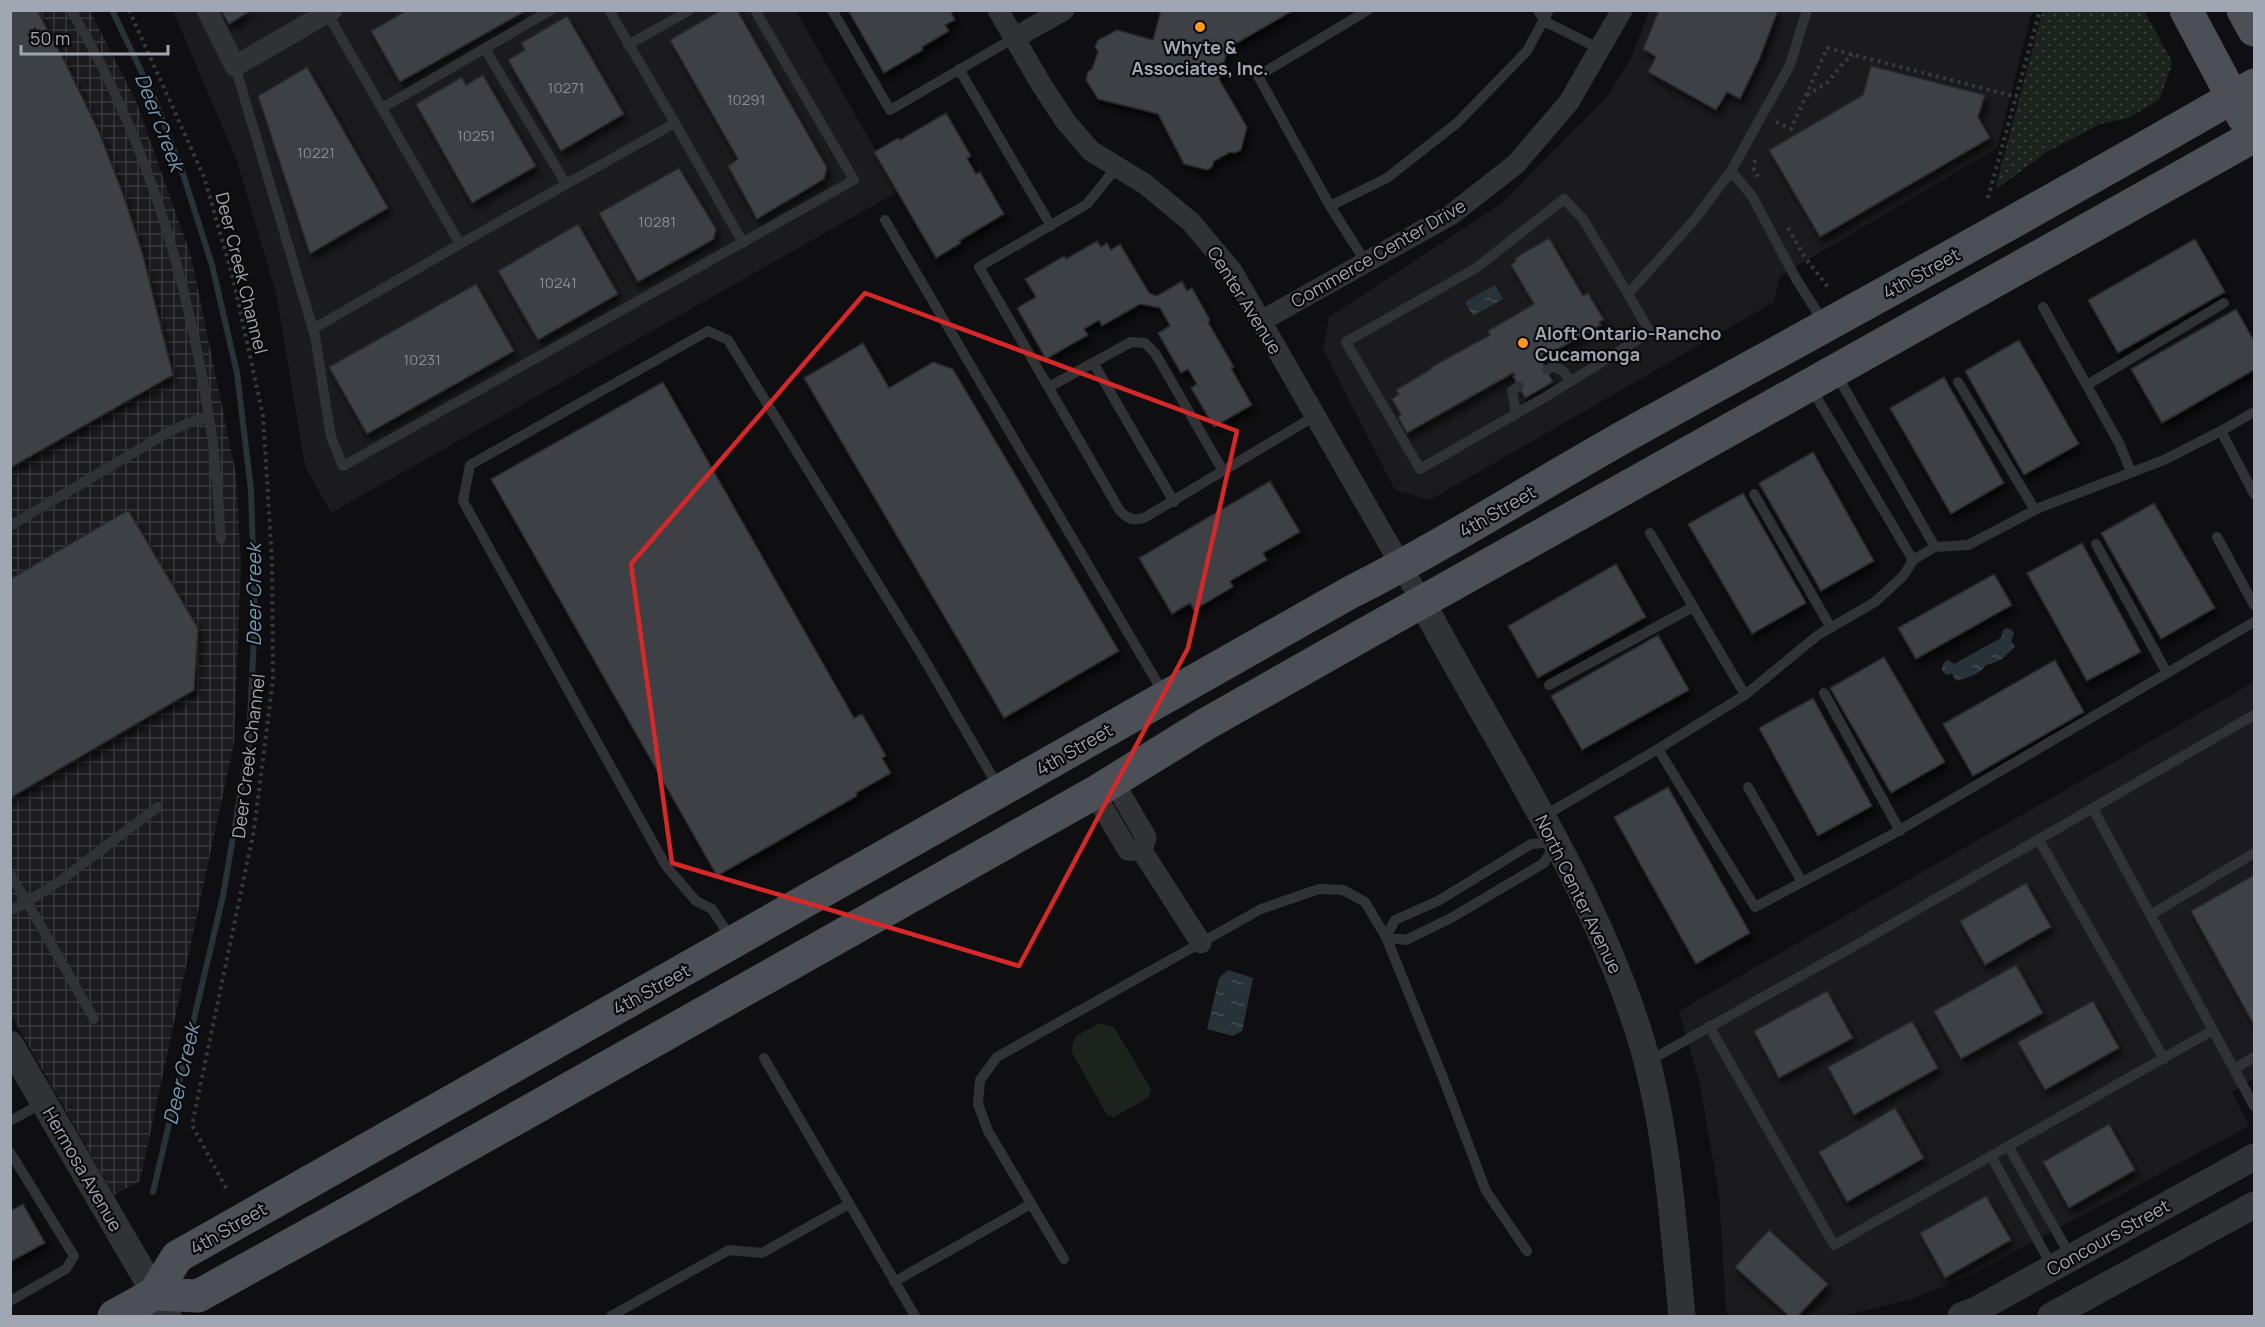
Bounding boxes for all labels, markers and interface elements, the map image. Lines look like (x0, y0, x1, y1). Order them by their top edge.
scale bar (21, 18, 168, 56)
marker: Whyte & Associates, Inc. (1193, 20, 1207, 34)
text: 50 m (30, 26, 70, 50)
place label: Whyte & Associates, Inc. (1132, 35, 1268, 80)
water label: Deer Creek (129, 69, 192, 178)
house number: 10271 (548, 77, 584, 98)
house number: 10291 (727, 89, 765, 110)
house number: 10251 (457, 125, 495, 146)
house number: 10221 (297, 142, 335, 163)
street label: Deer Creek Channel (210, 190, 274, 356)
street label: Commerce Center Drive (1286, 193, 1470, 313)
house number: 10281 (638, 211, 676, 232)
street label: Center Avenue (1202, 242, 1288, 358)
street label: 4th Street (1878, 242, 1964, 304)
house number: 10241 (539, 272, 577, 293)
place label: Aloft Ontario-Rancho Cucamonga (1535, 321, 1721, 366)
marker: Aloft Ontario-Rancho Cucamonga (1516, 336, 1530, 350)
house number: 10231 (403, 349, 441, 370)
street label: 4th Street (1454, 479, 1540, 543)
water label: Deer Creek (240, 541, 267, 646)
street label: Deer Creek Channel (226, 672, 270, 840)
street label: 4th Street (1031, 717, 1117, 781)
street label: North Center Avenue (1530, 811, 1628, 977)
street label: 4th Street (608, 958, 694, 1020)
water label: Deer Creek (156, 1018, 206, 1127)
street label: Hermosa Avenue (38, 1102, 128, 1236)
street label: Concours Street (2042, 1193, 2174, 1281)
street label: 4th Street (185, 1196, 271, 1260)

